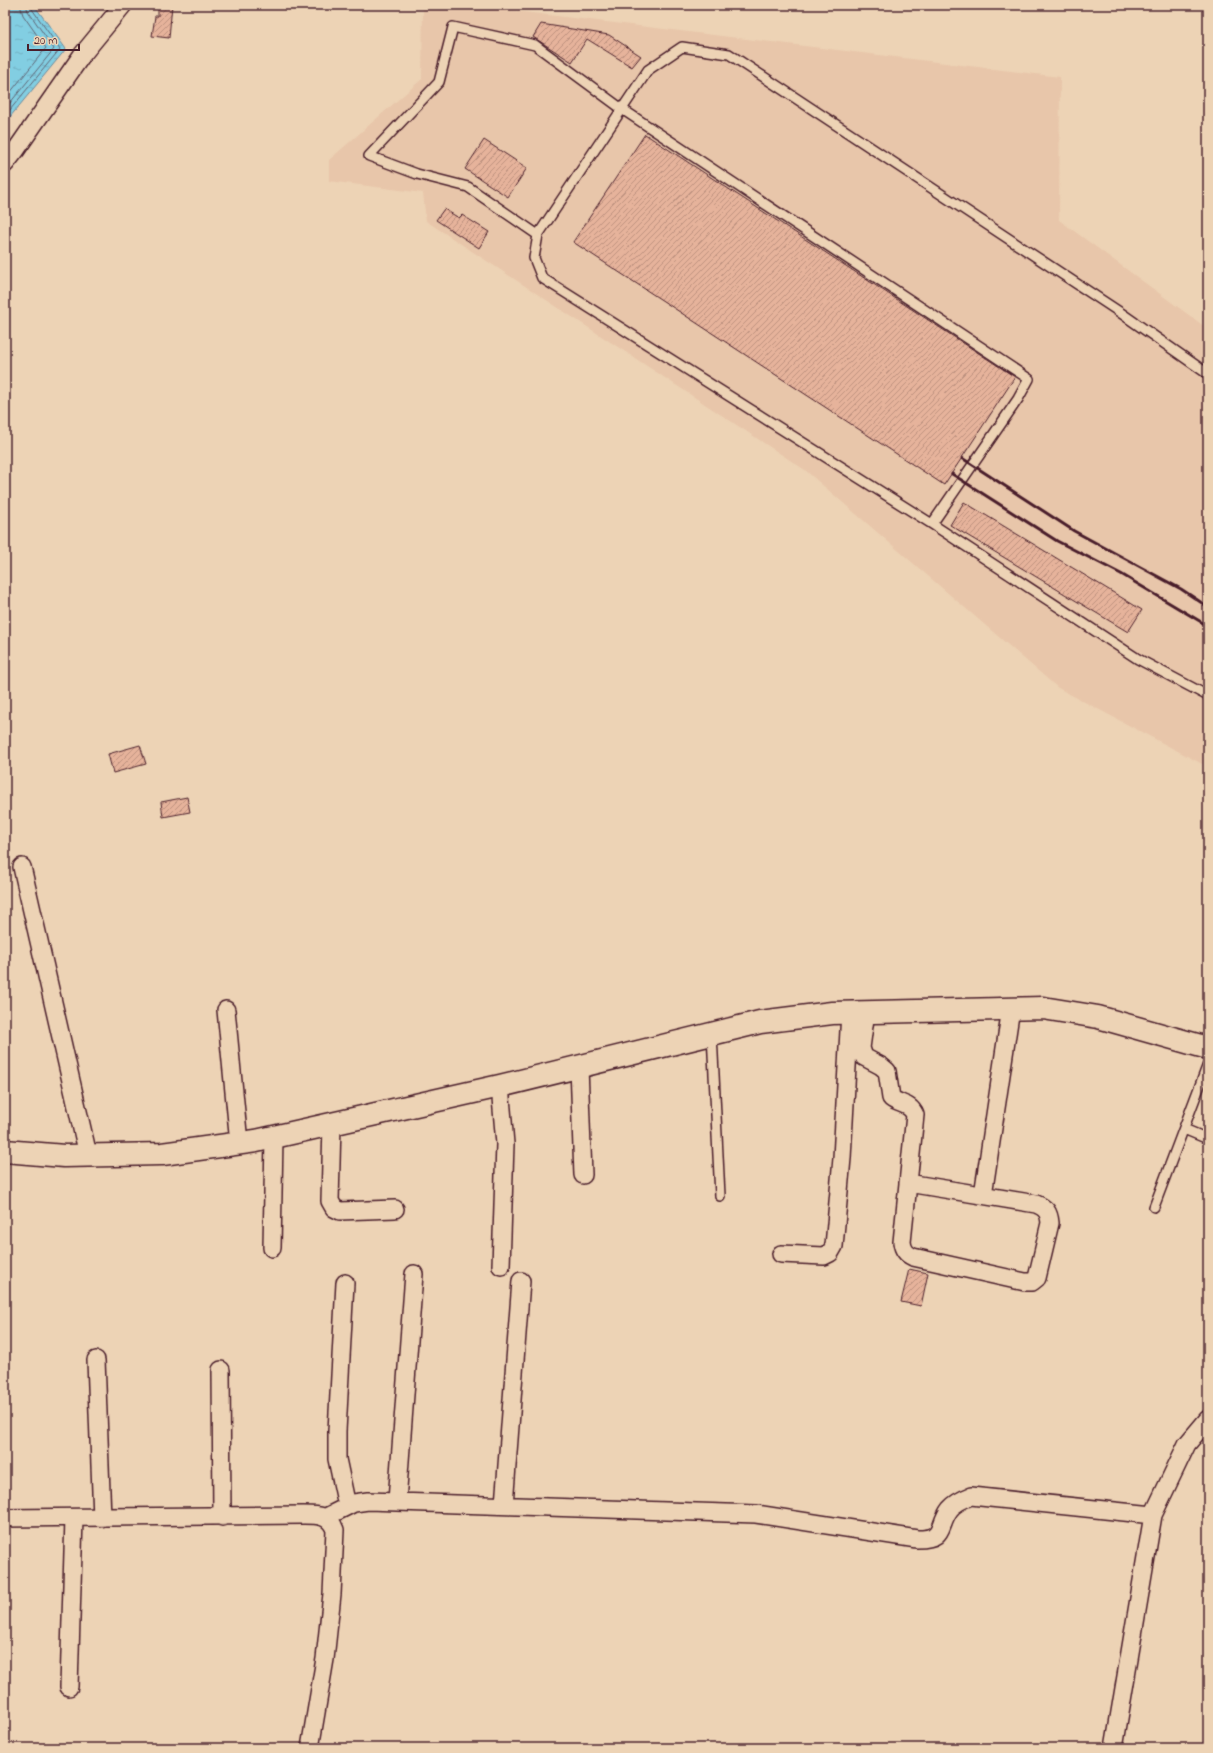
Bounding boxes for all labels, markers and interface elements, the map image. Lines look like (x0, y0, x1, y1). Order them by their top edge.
scale bar (28, 26, 79, 52)
text: 20 m (34, 32, 57, 50)

